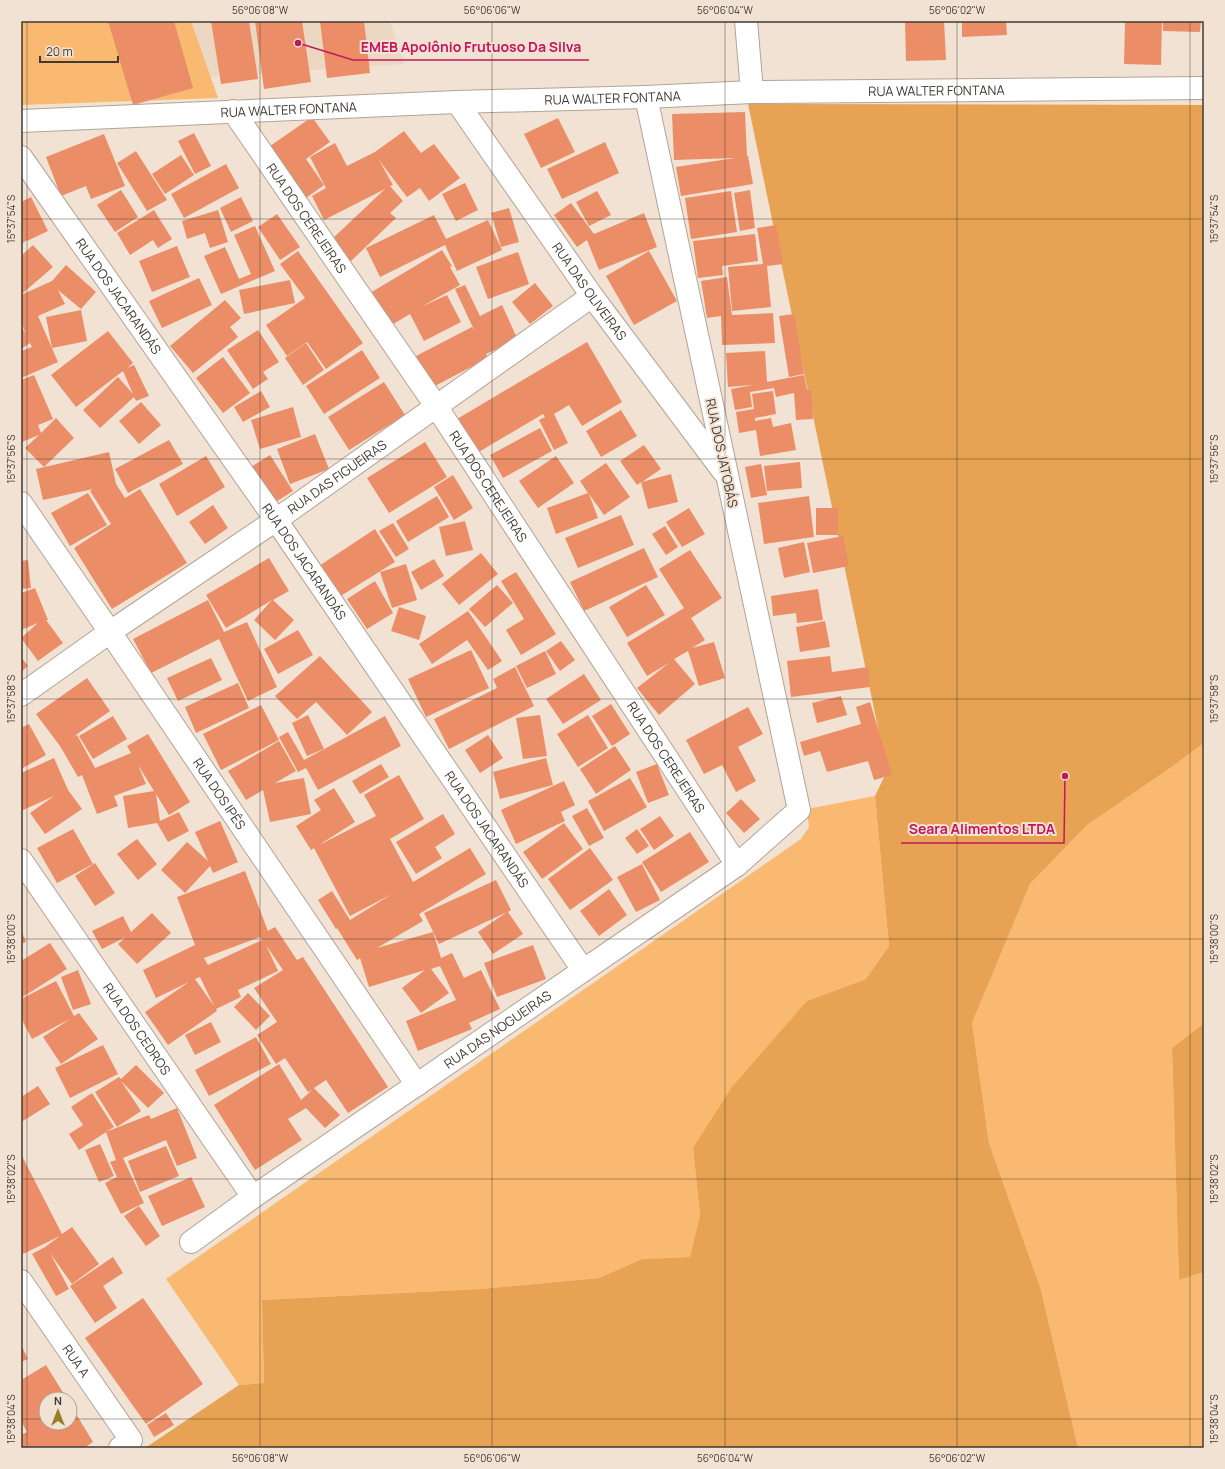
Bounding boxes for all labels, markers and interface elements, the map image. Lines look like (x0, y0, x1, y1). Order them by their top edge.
text: 56°06'08"W (232, 3, 289, 17)
text: 56°06'06"W (464, 3, 521, 17)
text: 56°06'04"W (697, 3, 754, 17)
text: 56°06'02"W (929, 3, 986, 17)
callout: EMEB Apolônio Frutuoso Da Silva (353, 34, 589, 60)
text: EMEB Apolônio Frutuoso Da Silva (361, 37, 581, 56)
scale bar (40, 38, 118, 64)
text: 20 m (46, 43, 73, 60)
street label: RUA WALTER FONTANA (868, 81, 1005, 100)
street label: RUA WALTER FONTANA (544, 86, 681, 109)
street label: RUA WALTER FONTANA (220, 97, 357, 121)
street label: RUA DOS CEREJEIRAS (263, 160, 351, 277)
text: 15°37'54"S (4, 195, 18, 243)
text: 15°37'54"S (1207, 195, 1221, 243)
street label: RUA DOS JACARANDÁS (72, 235, 166, 358)
street label: RUA DAS OLIVEIRAS (548, 239, 631, 344)
street label: RUA DOS JATOBÁS (702, 397, 742, 509)
street label: RUA DOS CEREJEIRAS (446, 427, 532, 545)
text: 15°37'56"S (4, 435, 18, 483)
street label: RUA DAS FIGUEIRAS (284, 435, 390, 518)
text: 15°37'56"S (1207, 435, 1221, 483)
street label: RUA DOS JACARANDÁS (258, 500, 351, 623)
text: 15°37'58"S (4, 675, 18, 723)
text: 15°37'58"S (1207, 675, 1221, 723)
street label: RUA DOS CEREJEIRAS (623, 698, 709, 816)
street label: RUA DOS IPÊS (189, 754, 250, 833)
street label: RUA DOS JACARANDÁS (441, 767, 533, 891)
callout: Seara Alimentos LTDA (901, 817, 1064, 843)
text: Seara Alimentos LTDA (909, 819, 1056, 838)
text: 15°38'00"S (4, 914, 18, 964)
text: 15°38'00"S (1207, 914, 1221, 964)
street label: RUA DOS CEDROS (99, 979, 175, 1078)
street label: RUA DAS NOGUEIRAS (440, 986, 555, 1072)
text: 15°38'02"S (4, 1154, 18, 1204)
text: 15°38'02"S (1207, 1154, 1221, 1204)
street label: RUA A (59, 1341, 94, 1381)
north arrow (38, 1391, 78, 1431)
text: N (54, 1393, 62, 1408)
text: 15°38'04"S (4, 1394, 18, 1444)
text: 15°38'04"S (1207, 1394, 1221, 1444)
text: 56°06'08"W (232, 1451, 289, 1465)
text: 56°06'06"W (464, 1451, 521, 1465)
text: 56°06'04"W (697, 1451, 754, 1465)
text: 56°06'02"W (929, 1451, 986, 1465)

